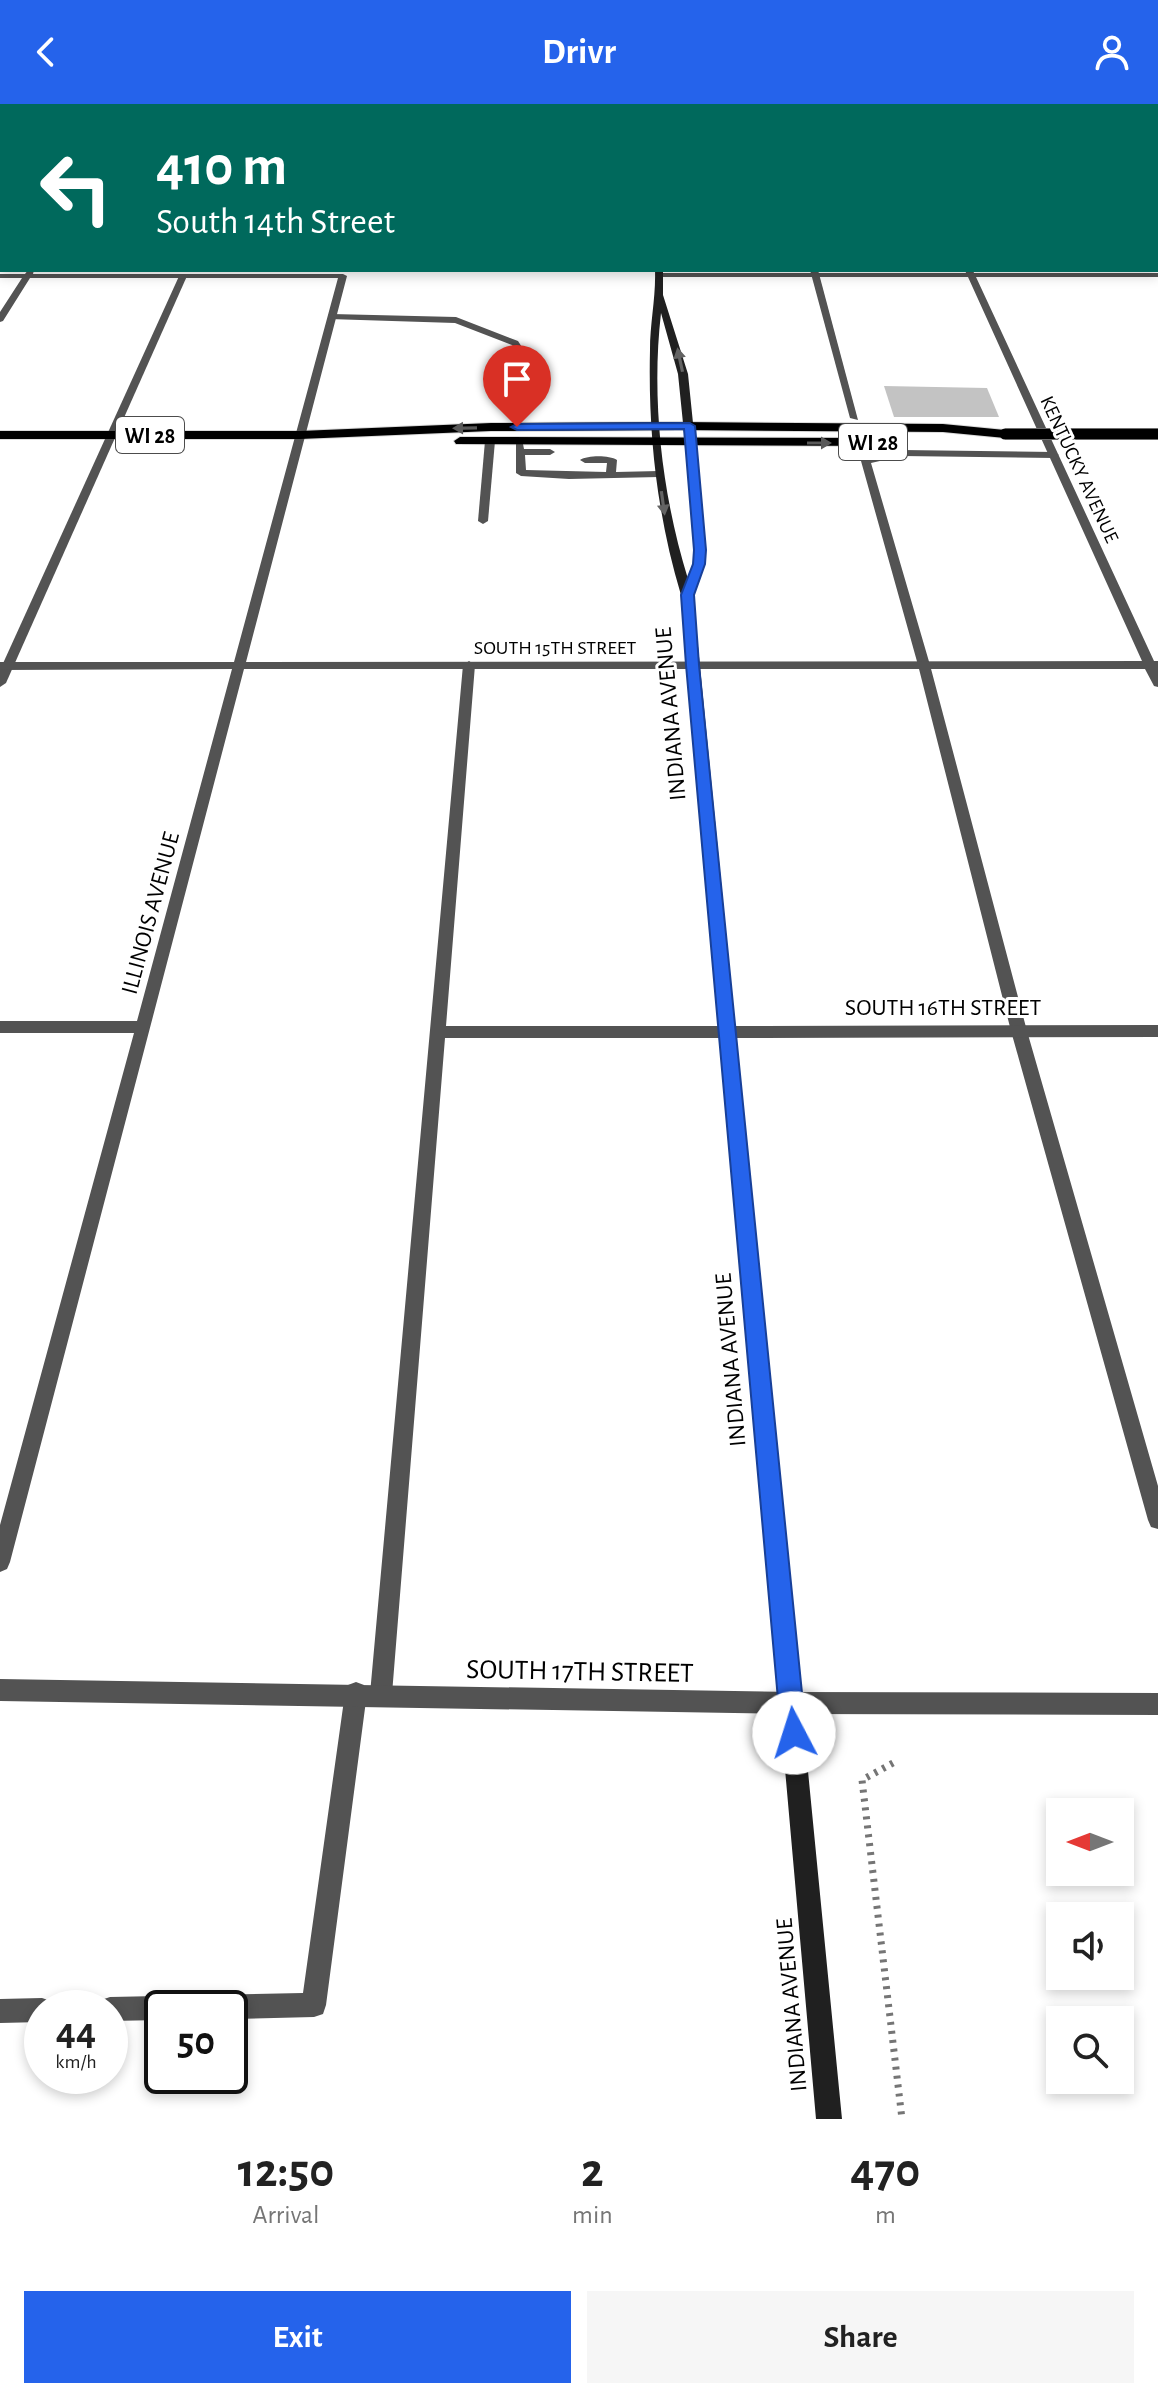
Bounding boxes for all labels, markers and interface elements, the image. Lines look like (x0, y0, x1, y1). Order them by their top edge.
icon: back (24, 30, 68, 74)
icon: person (1090, 30, 1134, 74)
text: Drivr (542, 34, 616, 70)
icon: left (24, 136, 128, 240)
text: 410 m (156, 139, 287, 195)
text: South 14th Street (156, 204, 395, 240)
pin (483, 345, 551, 427)
one-way arrow (673, 347, 686, 372)
icon: arrive (495, 357, 539, 401)
street label: KENTUCKY AVENUE (1036, 393, 1122, 546)
road number: WI 28 (116, 417, 184, 453)
one-way arrow (452, 421, 477, 434)
road number: WI 28 (839, 424, 907, 460)
one-way arrow (807, 437, 832, 449)
one-way arrow (657, 491, 670, 516)
street label: INDIANA AVENUE (651, 626, 691, 802)
street label: SOUTH 15TH STREET (474, 638, 636, 658)
street label: ILLINOIS AVENUE (118, 829, 184, 997)
street label: SOUTH 16TH STREET (845, 996, 1041, 1020)
street label: INDIANA AVENUE (711, 1272, 751, 1448)
street label: SOUTH 17TH STREET (466, 1656, 694, 1688)
position arrow (752, 1691, 836, 1775)
north arrow (1046, 1798, 1134, 1886)
map controls (1046, 1798, 1134, 2094)
button: sound (1046, 1902, 1134, 1990)
street label: INDIANA AVENUE (772, 1917, 812, 2093)
speed limit sign: 50 (144, 1990, 248, 2094)
button: search (1046, 2006, 1134, 2094)
text: 44 (56, 2012, 96, 2052)
text: km/h (55, 2052, 97, 2072)
text: 12:50 (238, 2148, 334, 2196)
text: 2 (581, 2148, 604, 2196)
text: 470 (850, 2148, 920, 2196)
text: Arrival (253, 2202, 319, 2228)
text: min (572, 2202, 613, 2228)
text: m (875, 2202, 896, 2228)
button: Exit (24, 2291, 571, 2383)
button: Share (587, 2291, 1134, 2383)

